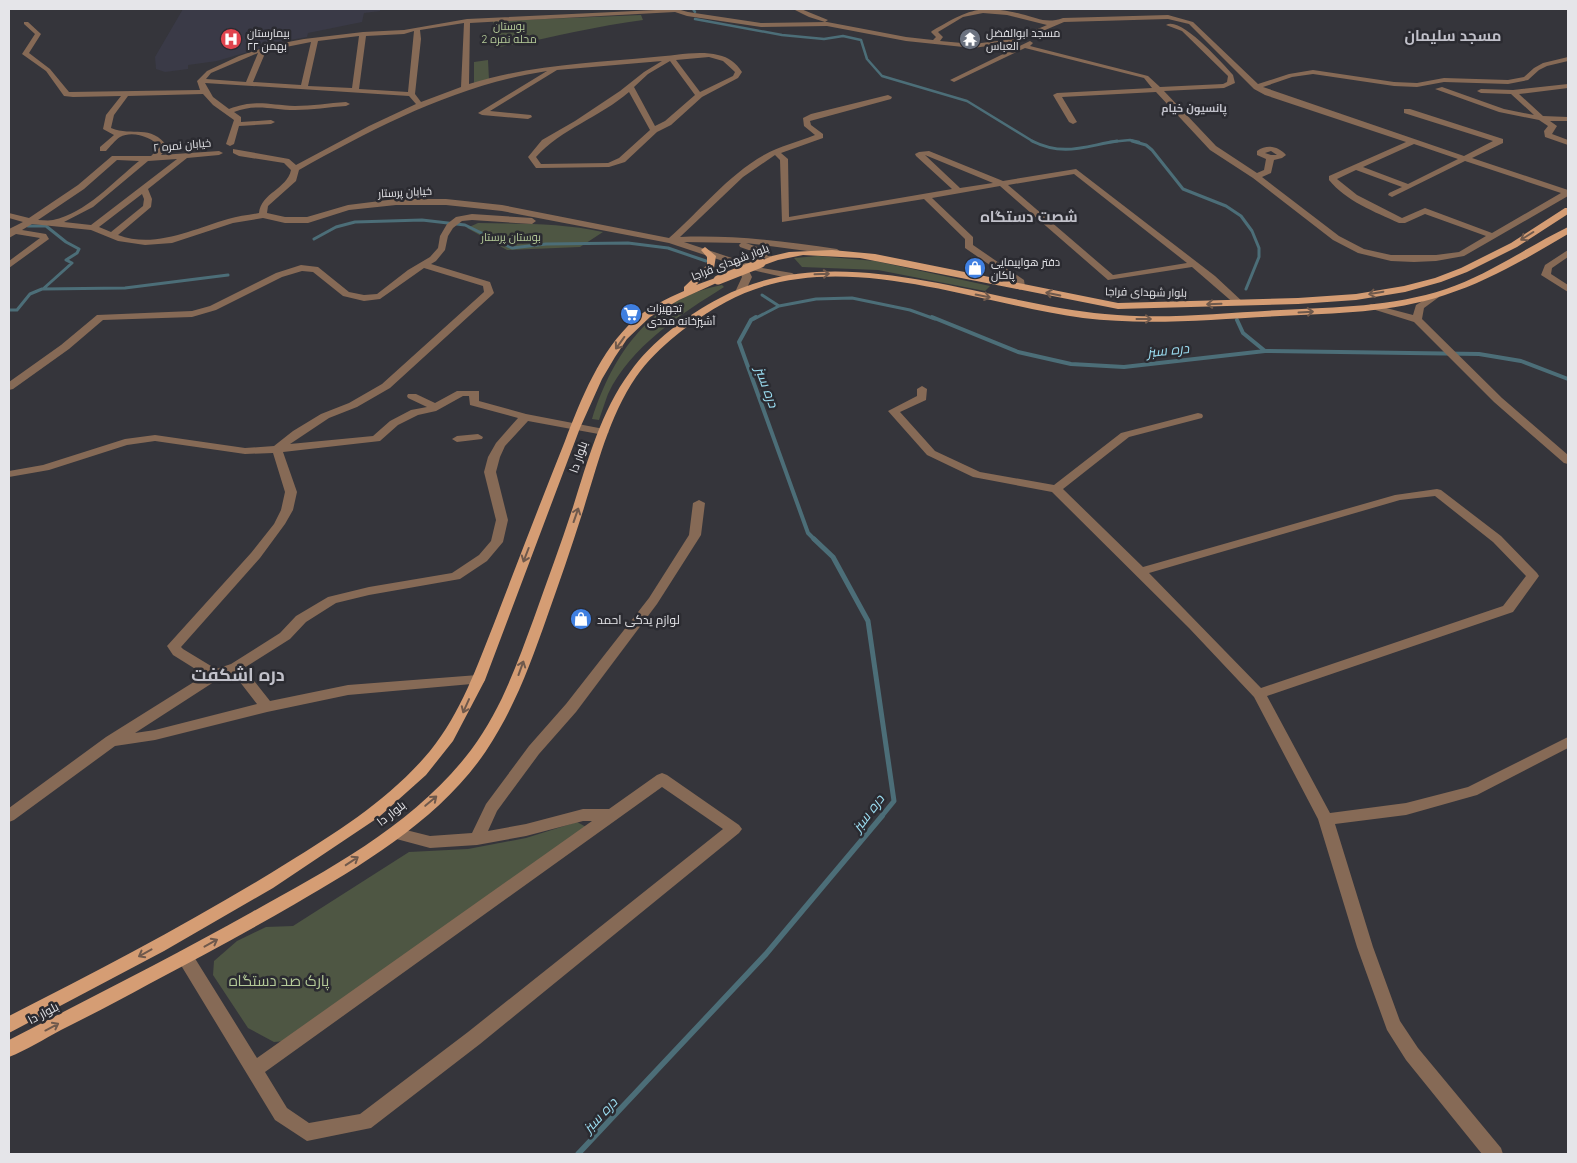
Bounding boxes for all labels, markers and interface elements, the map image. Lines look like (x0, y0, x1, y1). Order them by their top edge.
park label: بوستان محله نمره 2 (481, 19, 537, 46)
place label: بیمارستان ۲۲ بهمن (247, 26, 290, 53)
place label: مسجد ابوالفضل العباس (986, 26, 1060, 53)
district label: مسجد سلیمان (1404, 26, 1502, 45)
hospital icon: بیمارستان ۲۲ بهمن (219, 27, 243, 51)
temple icon: مسجد ابوالفضل العباس (958, 27, 982, 51)
district label: پانسیون خیام (1161, 101, 1227, 117)
street label: خیابان نمره ۲ (153, 135, 211, 155)
street label: خیابان پرستار (377, 184, 432, 200)
district label: شصت دستگاه (980, 207, 1078, 226)
park label: بوستان پرستار (480, 230, 541, 244)
one-way arrow (1520, 231, 1534, 242)
street label: بلوار شهدای فراجا (689, 241, 771, 283)
place label: دفتر هواپیمایی پاکان (991, 255, 1060, 282)
shop icon: دفتر هواپیمایی پاکان (963, 256, 987, 280)
one-way arrow (814, 270, 830, 279)
street label: بلوار شهدای فراجا (1105, 284, 1187, 300)
one-way arrow (1045, 289, 1061, 298)
one-way arrow (1369, 289, 1385, 299)
one-way arrow (975, 291, 991, 301)
one-way arrow (1207, 299, 1223, 309)
place label: تجهیزات آشپزخانه مددی (647, 301, 715, 328)
supermarket icon: تجهیزات آشپزخانه مددی (619, 302, 643, 326)
one-way arrow (1298, 307, 1314, 316)
one-way arrow (1135, 314, 1151, 324)
one-way arrow (615, 336, 625, 350)
water label: دره سبز (1144, 339, 1191, 361)
water label: دره سبز (751, 362, 783, 411)
street label: بلوار دا (566, 439, 590, 475)
one-way arrow (572, 508, 581, 523)
one-way arrow (521, 547, 531, 562)
shop icon: لوازم یدکی احمد (569, 607, 593, 631)
place label: لوازم یدکی احمد (597, 612, 680, 628)
one-way arrow (517, 661, 526, 676)
district label: دره اشکفت (191, 663, 285, 686)
one-way arrow (461, 698, 471, 713)
water label: دره سبز (847, 790, 889, 837)
one-way arrow (425, 796, 438, 807)
street label: بلوار دا (374, 797, 408, 829)
one-way arrow (344, 856, 358, 866)
one-way arrow (204, 937, 218, 947)
one-way arrow (137, 948, 152, 958)
park label: پارک صد دستگاه (229, 971, 329, 991)
street label: بلوار دا (25, 999, 61, 1027)
one-way arrow (44, 1021, 59, 1031)
water label: دره سبز (578, 1092, 622, 1138)

